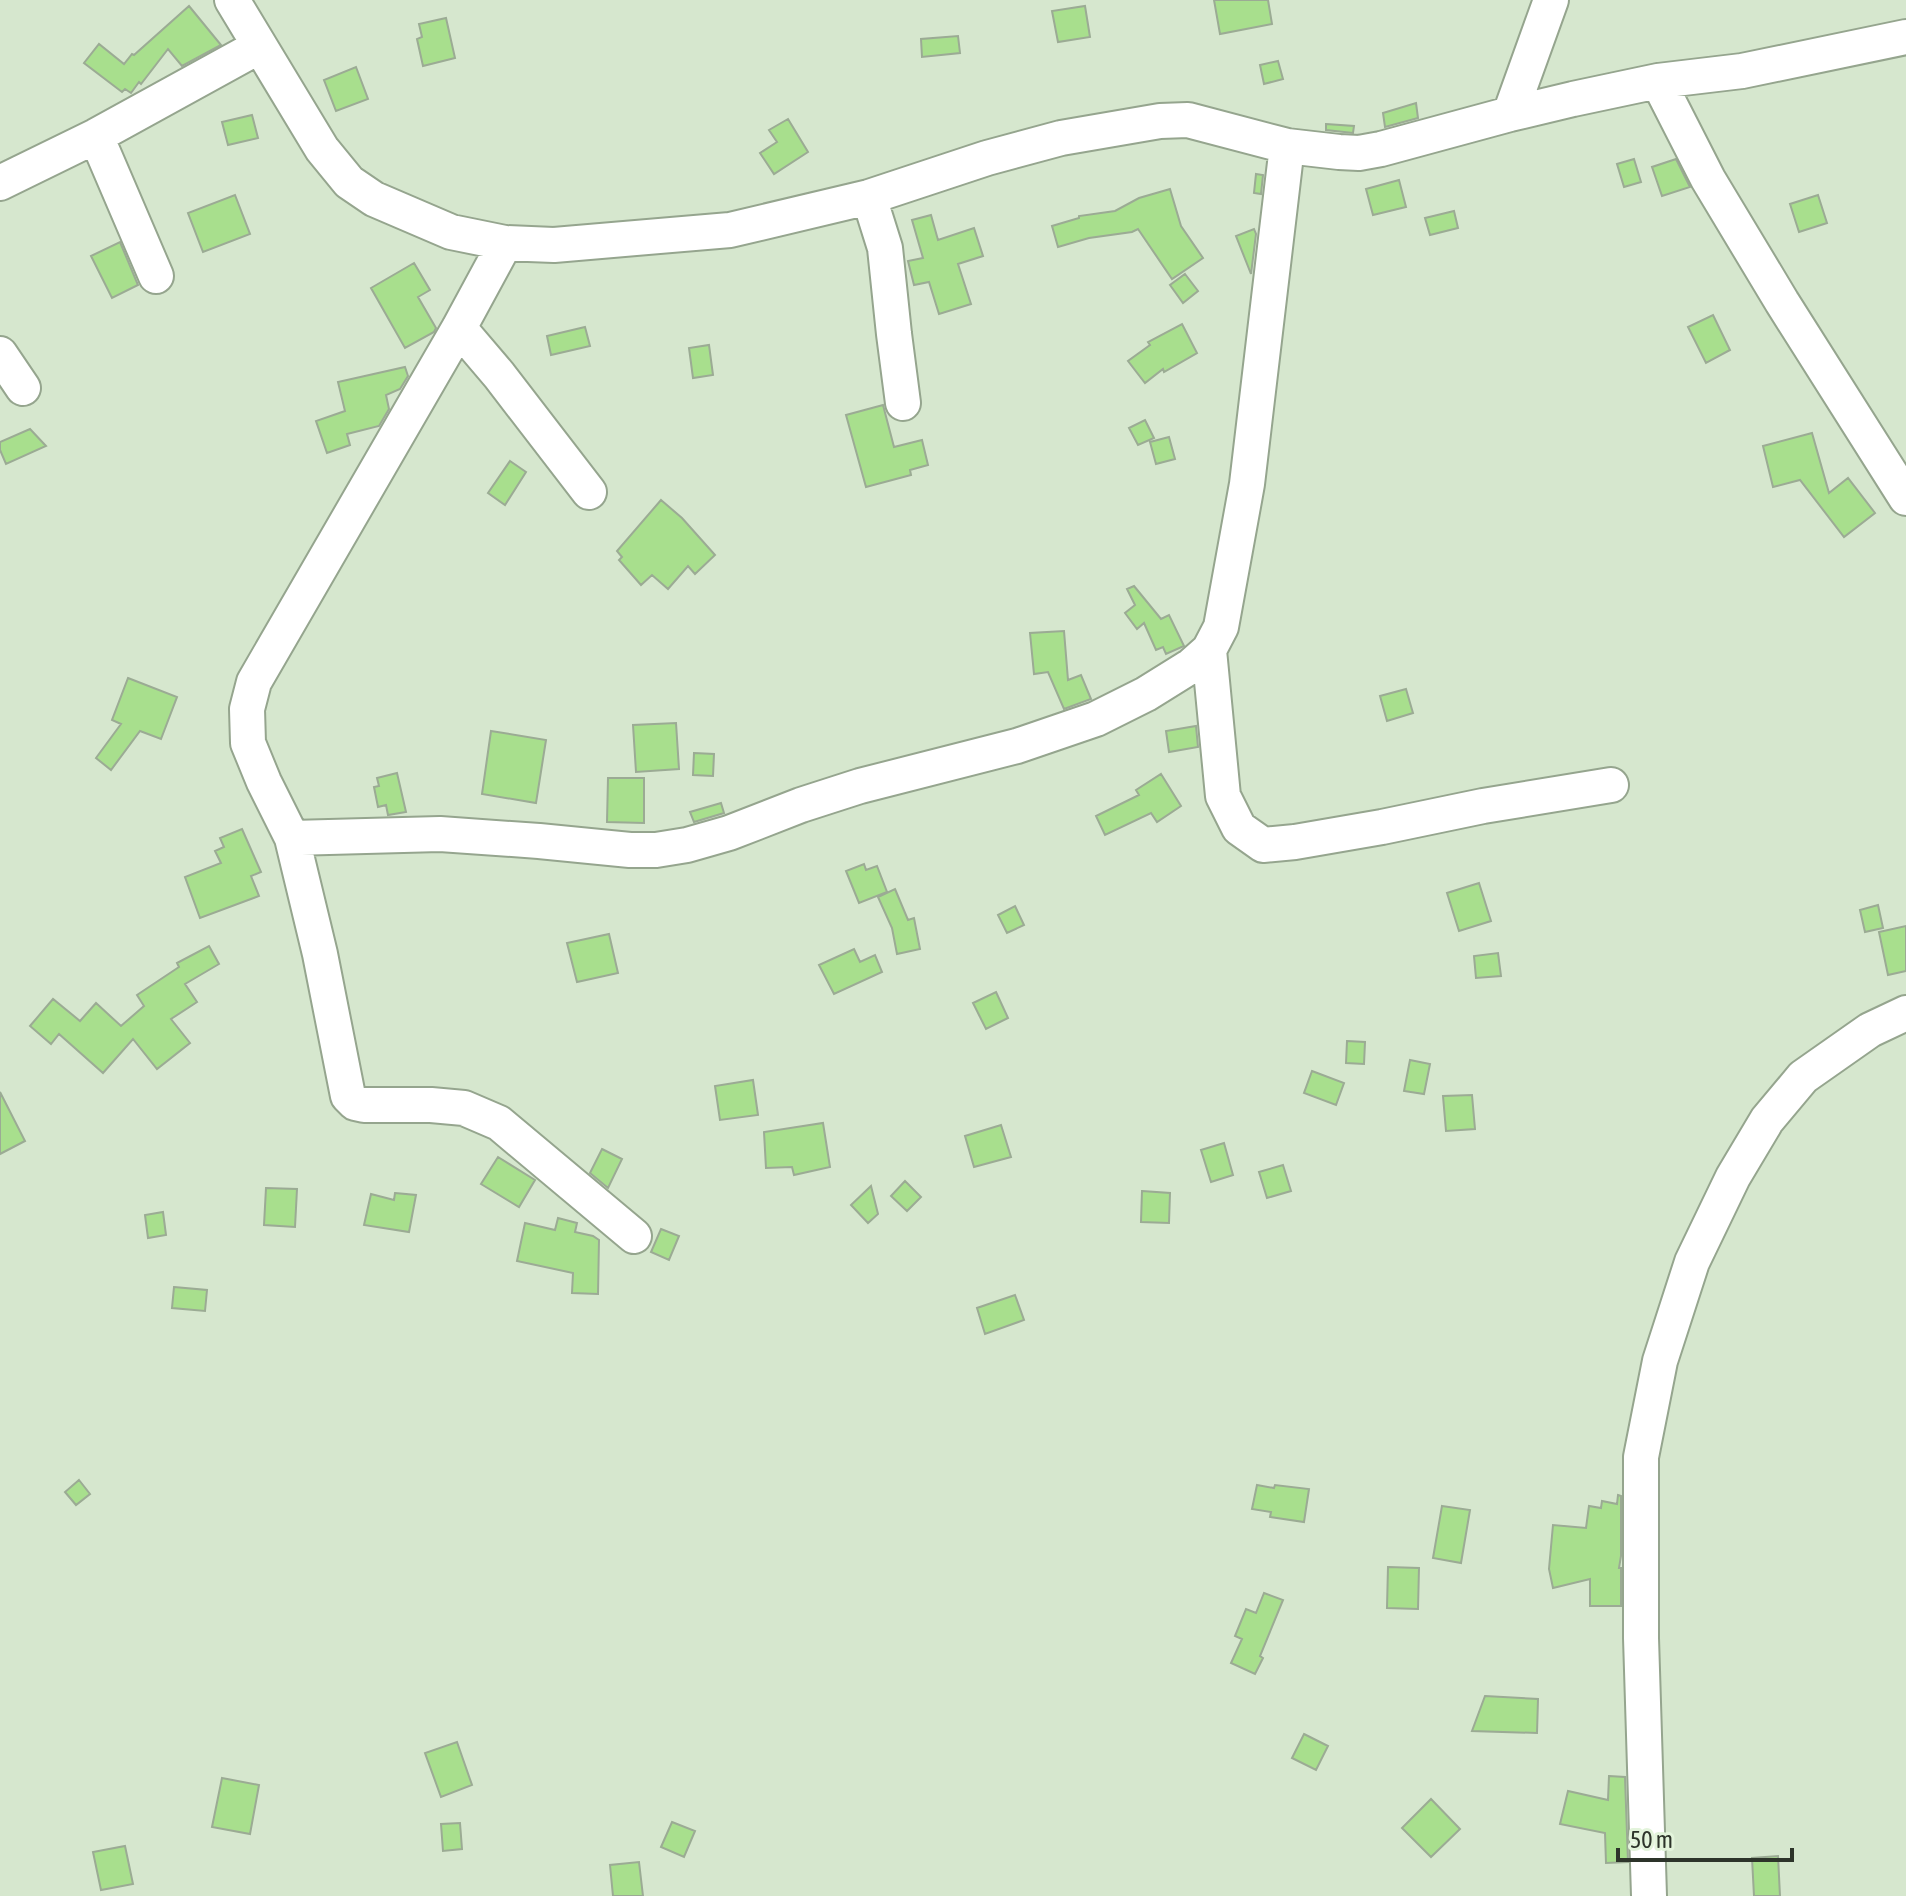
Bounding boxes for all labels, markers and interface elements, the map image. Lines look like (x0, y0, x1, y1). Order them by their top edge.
scale bar (1618, 1812, 1792, 1862)
text: 50 m (1630, 1826, 1673, 1853)

